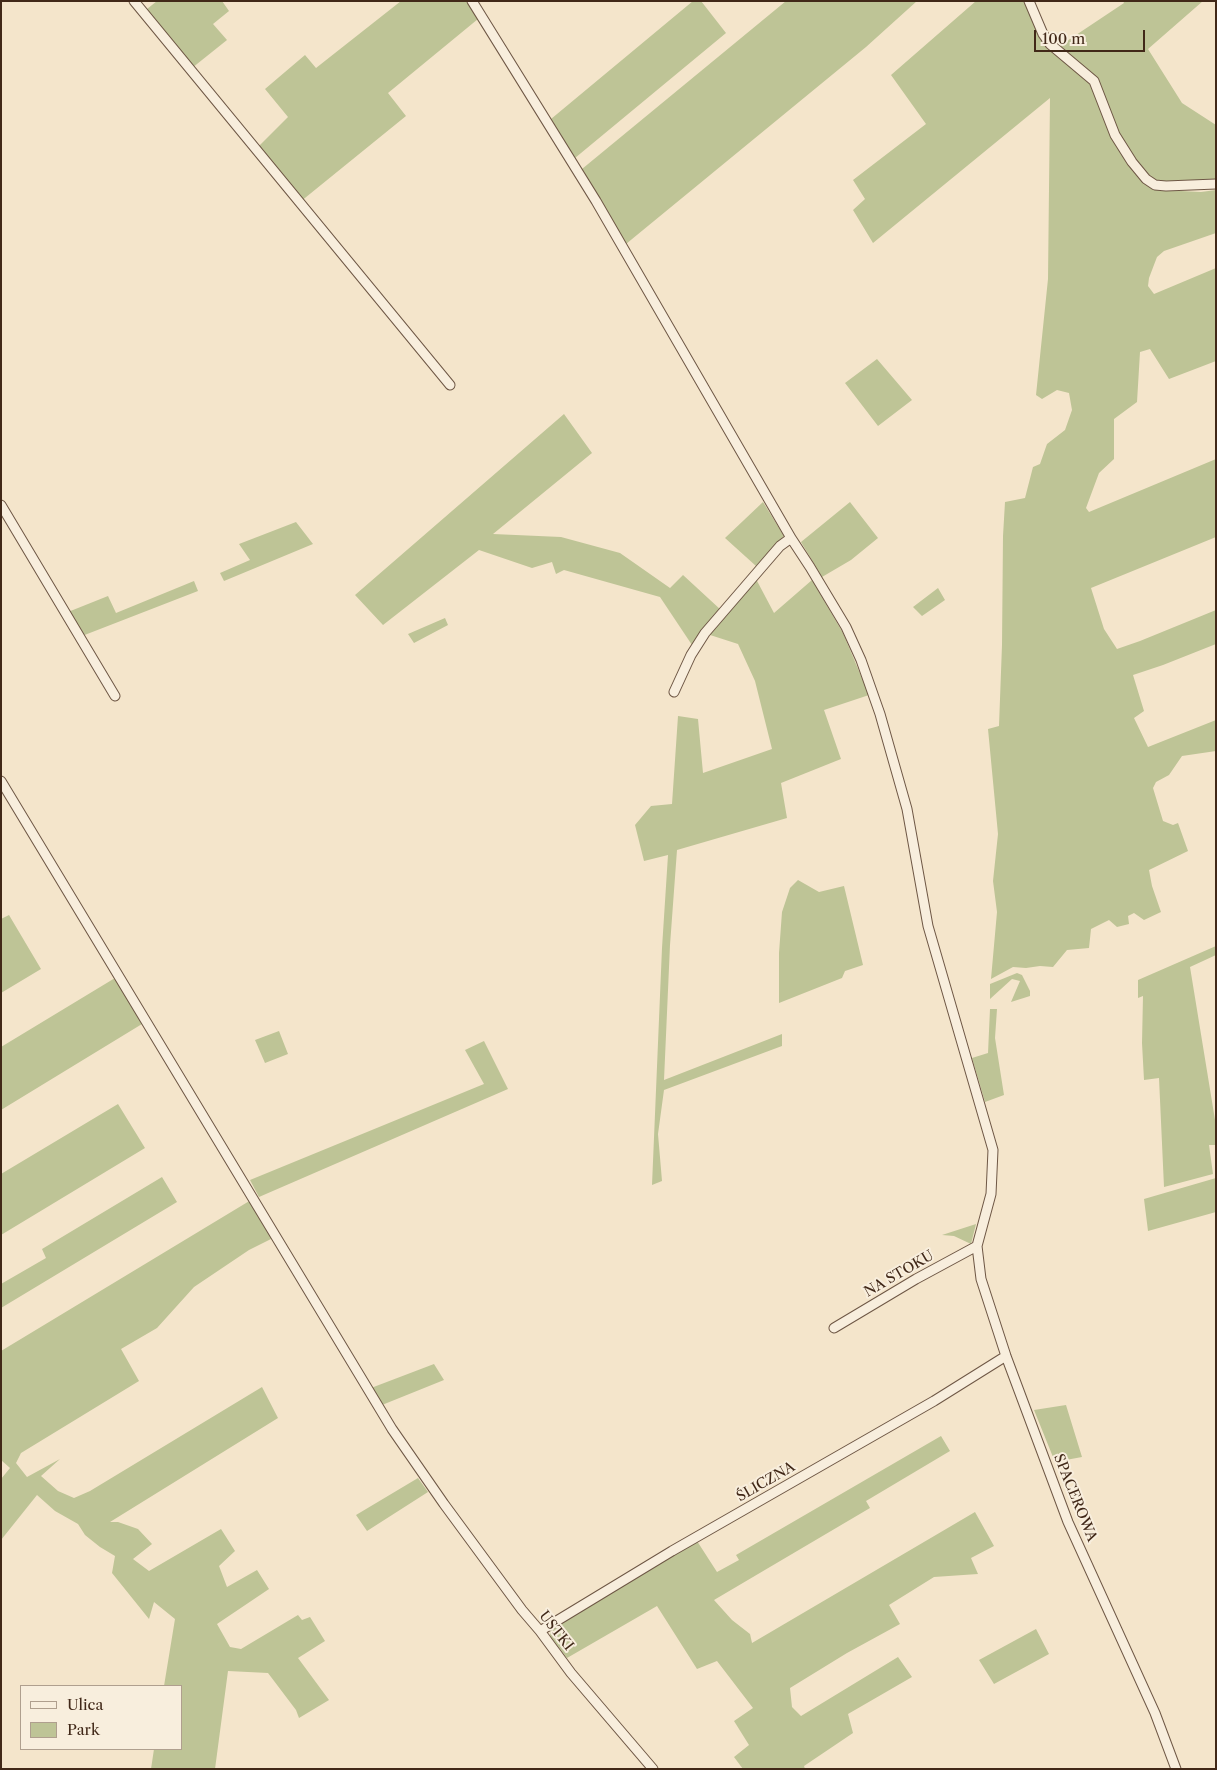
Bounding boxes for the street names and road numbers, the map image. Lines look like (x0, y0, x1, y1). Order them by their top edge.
street label: NA STOKU (861, 1247, 937, 1301)
street label: SPACEROWA (1050, 1452, 1100, 1544)
street label: ŚLICZNA (734, 1459, 798, 1505)
street label: USTKI (535, 1608, 577, 1654)

